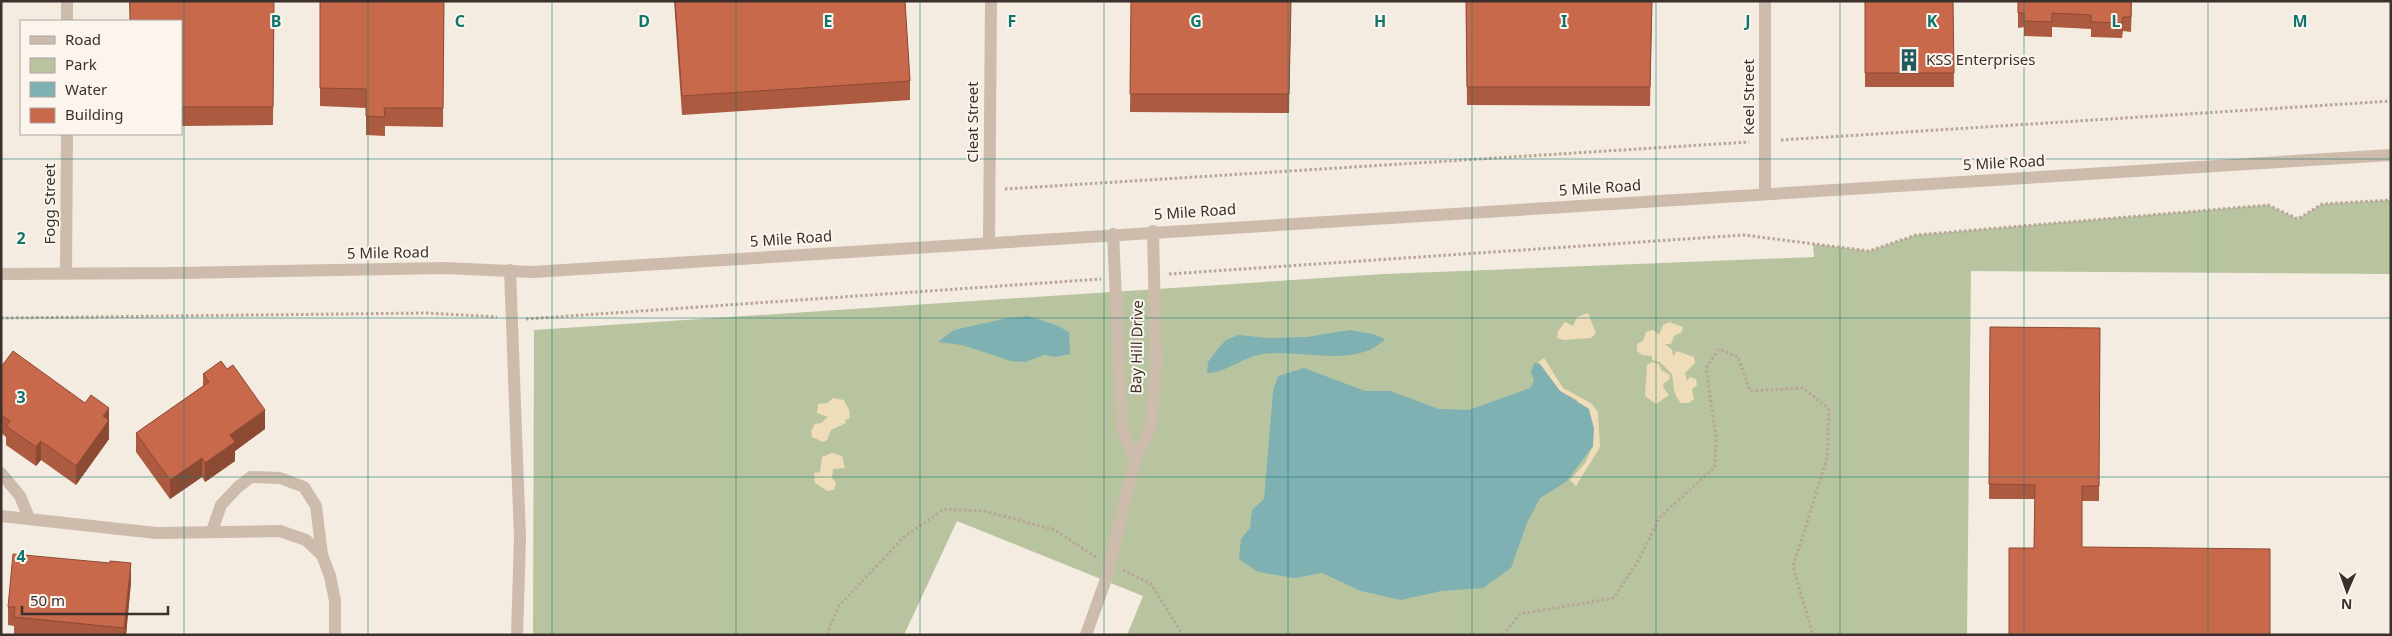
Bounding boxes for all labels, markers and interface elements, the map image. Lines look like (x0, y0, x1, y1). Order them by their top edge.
text: B (271, 10, 281, 32)
text: C (455, 10, 465, 32)
text: D (638, 10, 650, 32)
text: E (824, 10, 833, 32)
text: F (1008, 10, 1016, 32)
text: G (1190, 10, 1202, 32)
text: H (1374, 10, 1386, 32)
text: I (1561, 10, 1567, 32)
text: J (1743, 10, 1751, 32)
text: K (1927, 10, 1938, 32)
text: L (2112, 10, 2121, 32)
text: M (2292, 10, 2308, 32)
legend (20, 20, 182, 135)
text: Road (65, 29, 101, 49)
building icon: KSS Enterprises (1896, 47, 1922, 73)
place label: KSS Enterprises (1926, 49, 2035, 69)
text: Park (65, 54, 97, 74)
street label: Keel Street (1738, 58, 1758, 135)
text: Water (65, 79, 107, 99)
street label: Cleat Street (962, 81, 982, 163)
text: Building (65, 104, 123, 124)
street label: 5 Mile Road (1962, 150, 2046, 174)
street label: Fogg Street (39, 163, 59, 245)
street label: 5 Mile Road (1558, 174, 1642, 200)
street label: 5 Mile Road (1153, 198, 1237, 224)
street label: 5 Mile Road (749, 225, 833, 251)
text: 2 (16, 227, 26, 249)
street label: 5 Mile Road (347, 241, 429, 263)
street label: Bay Hill Drive (1125, 300, 1147, 394)
text: 3 (16, 386, 26, 408)
text: 4 (16, 545, 26, 567)
north arrow (2322, 566, 2372, 616)
scale bar (22, 584, 169, 616)
text: 50 m (30, 590, 65, 610)
text: N (2341, 595, 2353, 614)

